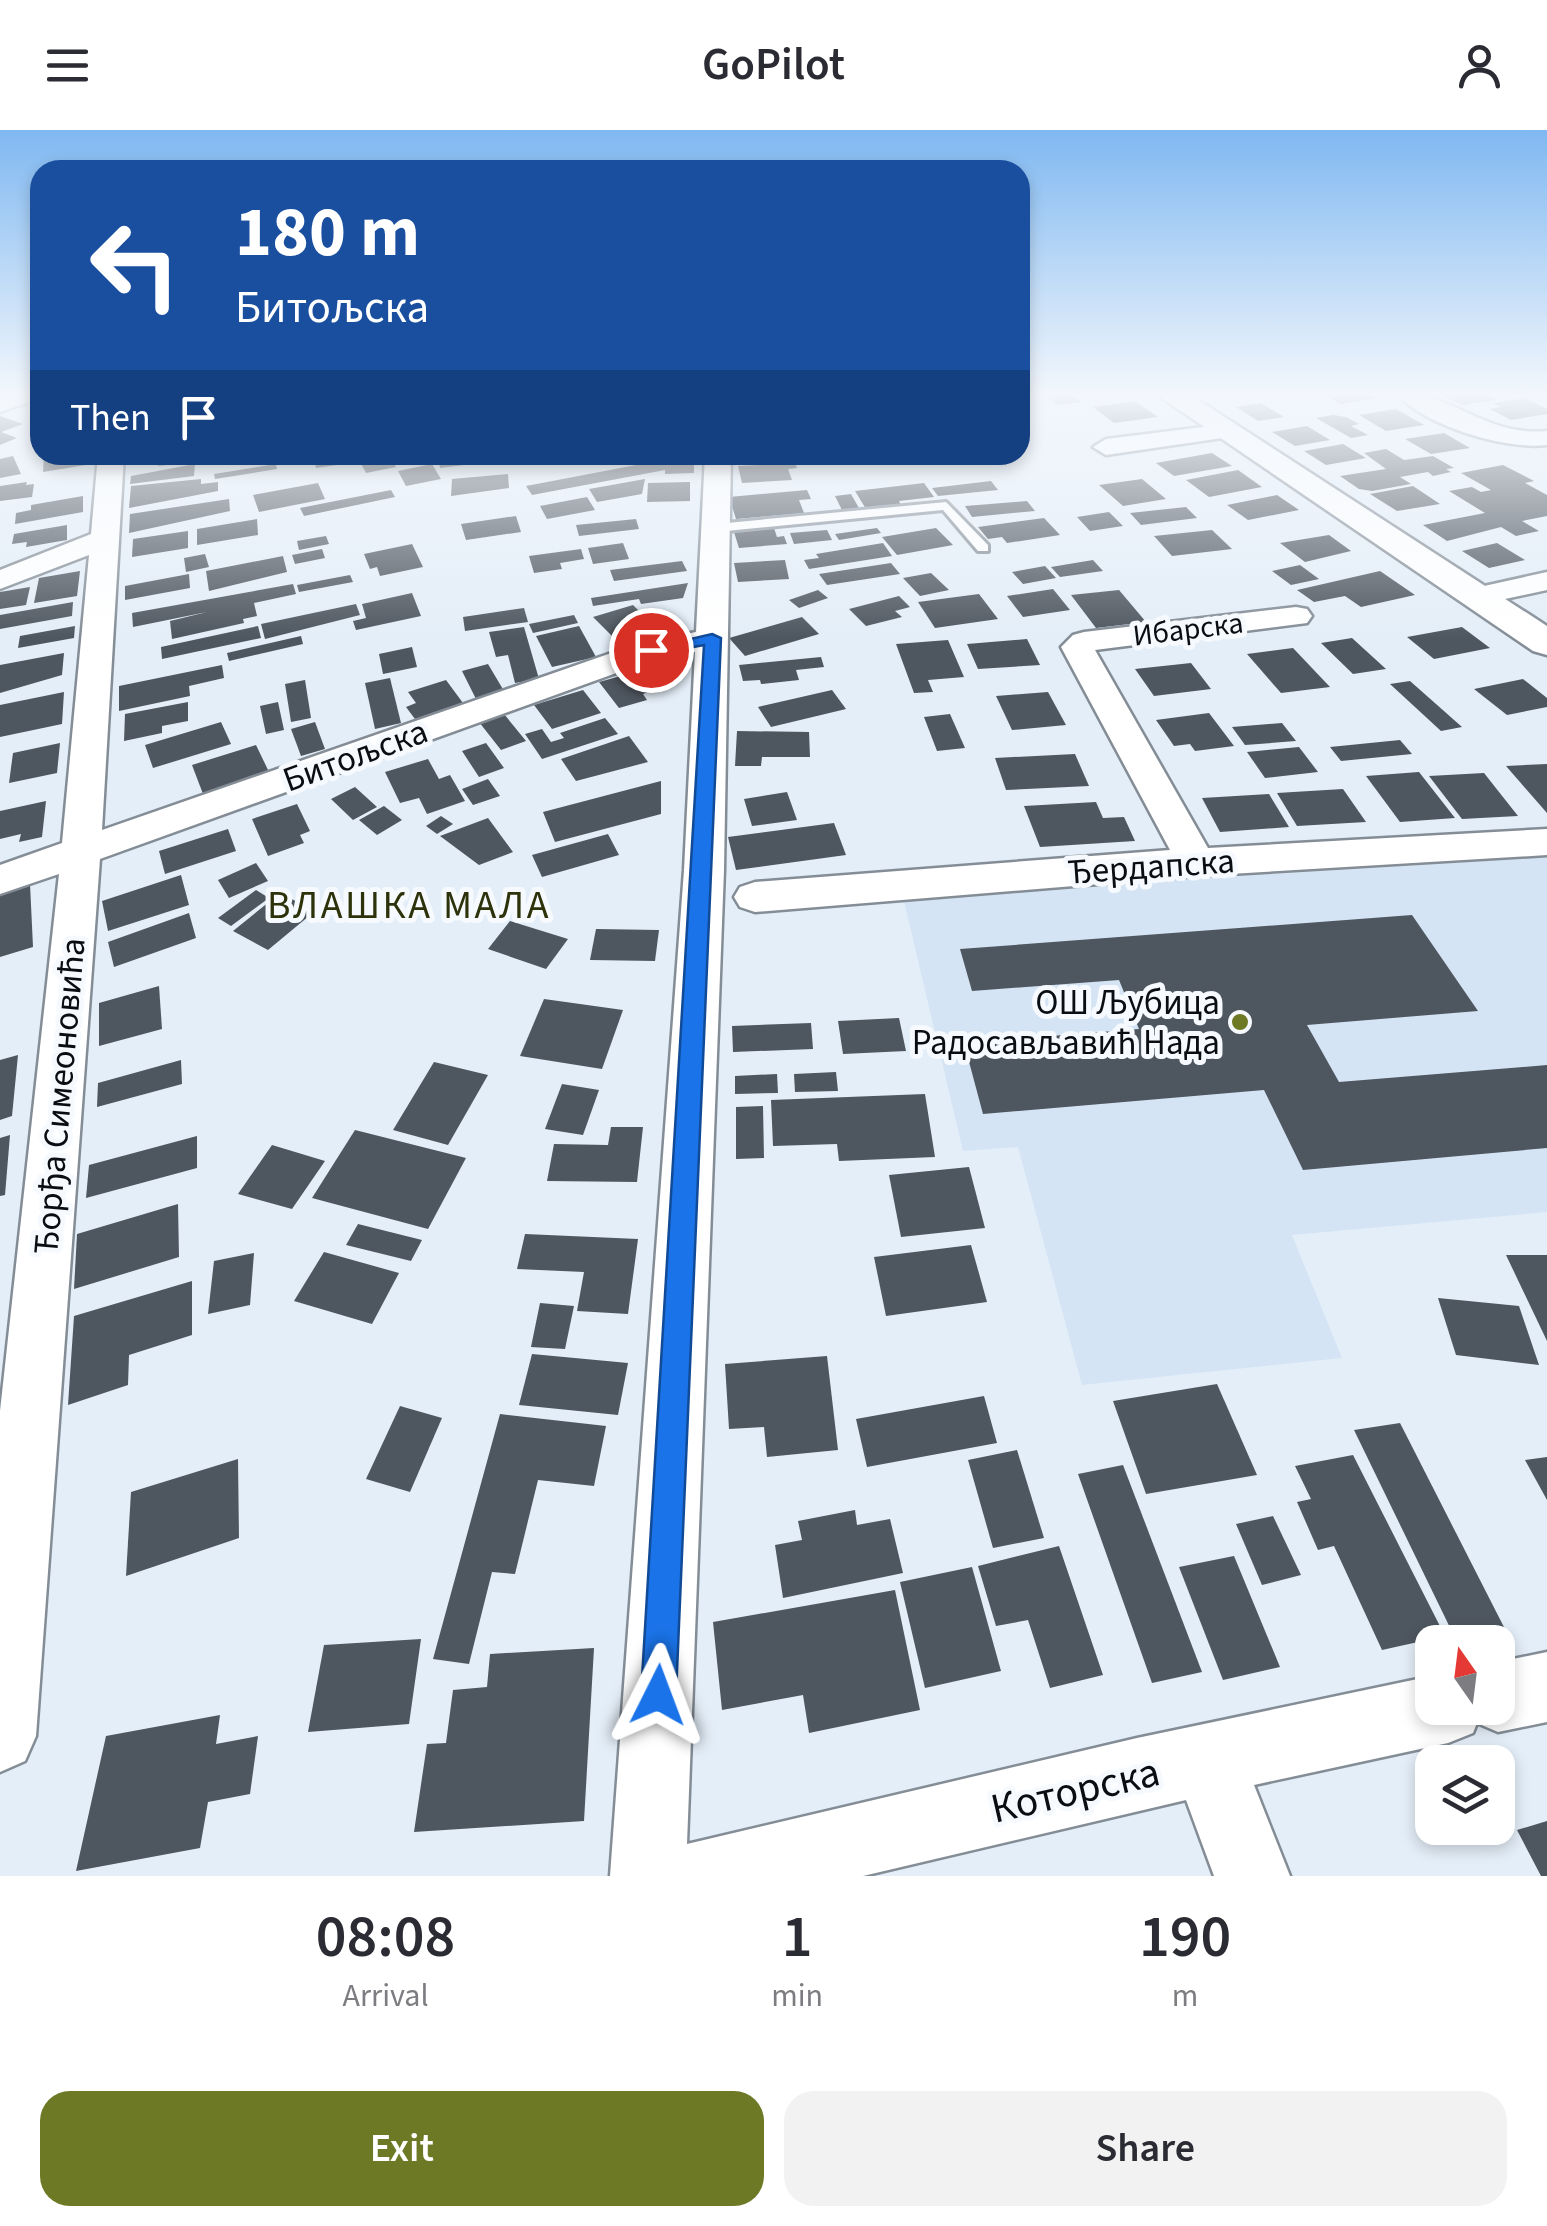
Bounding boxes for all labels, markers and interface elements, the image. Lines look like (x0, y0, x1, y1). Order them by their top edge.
text: GoPilot (702, 33, 845, 97)
icon: menu (40, 38, 95, 93)
icon: person (1452, 38, 1507, 93)
text: 180 m (235, 183, 420, 283)
icon: left (70, 200, 200, 330)
text: Битољска (235, 276, 429, 340)
icon: arrive (171, 390, 226, 445)
text: Then (70, 391, 151, 445)
street label: Ибарска (1130, 601, 1246, 658)
pin (609, 608, 694, 693)
icon: arrive (624, 623, 679, 678)
street label: Битољска (276, 707, 435, 805)
street label: Ђердапска (1066, 836, 1236, 898)
district label: ВЛАШКА МАЛА (267, 877, 551, 934)
street label: Ђорђа Симеоновића (21, 936, 99, 1256)
place label: ОШ Љубица Радосављавић Нада (912, 978, 1220, 1068)
marker: ОШ Љубица Радосављавић Нада (1229, 1011, 1251, 1033)
north arrow (1415, 1625, 1515, 1725)
map controls (1415, 1625, 1515, 1845)
position arrow (606, 1643, 710, 1747)
street label: Которска (985, 1742, 1166, 1839)
button: layers (1415, 1745, 1515, 1845)
text: 08:08 (316, 1895, 455, 1980)
text: 1 (782, 1895, 813, 1980)
text: 190 (1139, 1895, 1231, 1980)
text: Arrival (343, 1973, 429, 2019)
text: min (771, 1973, 823, 2019)
text: m (1172, 1973, 1198, 2019)
button: Exit (40, 2091, 764, 2206)
button: Share (784, 2091, 1507, 2206)

